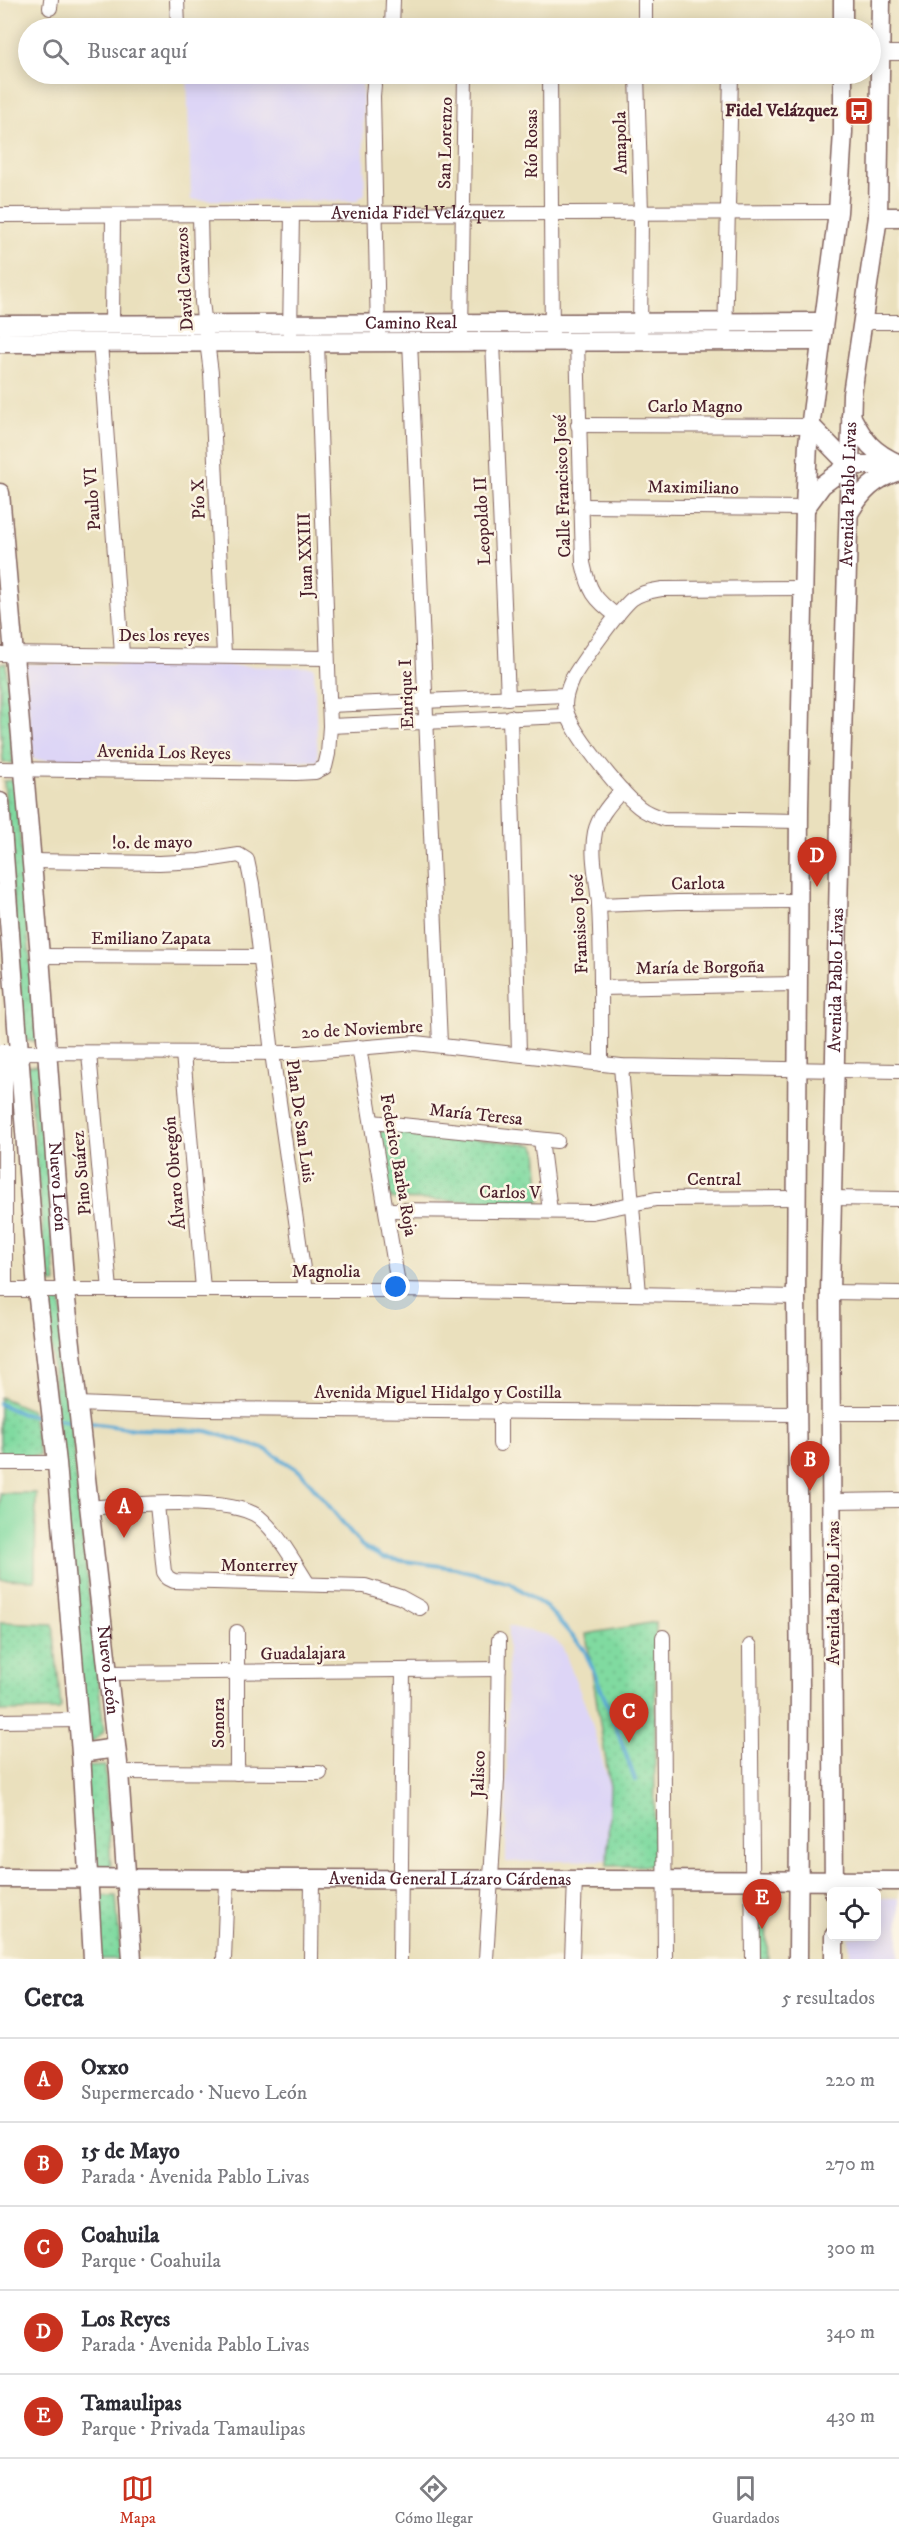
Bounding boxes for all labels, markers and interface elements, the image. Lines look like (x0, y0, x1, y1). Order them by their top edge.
search box (18, 18, 881, 84)
icon: search (39, 35, 72, 68)
text: Buscar aquí (87, 38, 187, 65)
bus stop icon: Fidel Velázquez (843, 95, 875, 127)
street label: San Lorenzo (434, 97, 458, 189)
place label: Fidel Velázquez (725, 100, 838, 122)
street label: Río Rosas (521, 109, 543, 179)
street label: Amapola (609, 111, 633, 175)
street label: Avenida Fidel Velázquez (331, 202, 505, 225)
street label: David Cavazos (171, 226, 199, 332)
street label: Camino Real (365, 312, 458, 335)
street label: Carlo Magno (647, 396, 743, 418)
street label: Calle Francisco José (549, 413, 576, 558)
street label: Avenida Pablo Livas (836, 422, 862, 567)
street label: Paulo VI (80, 467, 106, 531)
street label: Leopoldo II (470, 476, 496, 566)
street label: Maximiliano (647, 476, 739, 500)
street label: Pío X (187, 478, 211, 520)
street label: Juan XXIII (294, 512, 319, 600)
street label: Des los reyes (119, 625, 209, 647)
street label: Enrique I (395, 659, 419, 729)
street label: Avenida Los Reyes (97, 741, 231, 765)
street label: !o. de mayo (111, 831, 193, 855)
pin: D (798, 838, 836, 887)
street label: Fransisco José (566, 873, 594, 974)
street label: Carlota (671, 873, 725, 895)
street label: Avenida Pablo Livas (824, 908, 849, 1053)
street label: Emiliano Zapata (91, 928, 211, 950)
street label: María de Borgoña (636, 956, 765, 980)
street label: 20 de Noviembre (301, 1016, 423, 1044)
street label: Plan De San Luis (280, 1058, 320, 1184)
street label: Federico Barba Roja (375, 1092, 421, 1238)
street label: María Teresa (428, 1099, 524, 1131)
street label: Álvaro Obregón (158, 1115, 191, 1231)
street label: Pino Suárez (67, 1130, 97, 1216)
street label: Nuevo León (43, 1141, 72, 1233)
street label: Central (687, 1169, 742, 1191)
street label: Carlos V (479, 1181, 542, 1205)
street label: Magnolia (292, 1261, 361, 1283)
your location (381, 1272, 410, 1301)
street label: Avenida Miguel Hidalgo y Costilla (314, 1382, 562, 1404)
pin: B (790, 1442, 830, 1491)
pin: A (104, 1488, 144, 1538)
street label: Avenida Pablo Livas (823, 1521, 845, 1665)
street label: Monterrey (221, 1555, 298, 1577)
street label: Nuevo León (92, 1624, 124, 1716)
street label: Guadalajara (260, 1642, 346, 1666)
pin: C (610, 1694, 648, 1743)
street label: Sonora (208, 1697, 230, 1748)
street label: Jalisco (467, 1750, 491, 1800)
street label: Avenida General Lázaro Cárdenas (329, 1868, 571, 1891)
pin: E (742, 1880, 782, 1929)
map controls (827, 1887, 881, 1941)
button: locate (827, 1887, 881, 1941)
text: Cerca (24, 1982, 84, 2015)
text: 5 resultados (781, 1986, 875, 2011)
text: Oxxo (81, 2054, 129, 2081)
text: A (37, 2068, 50, 2093)
text: 220 m (825, 2068, 875, 2093)
text: Supermercado · Nuevo León (81, 2081, 307, 2106)
text: 15 de Mayo (81, 2138, 180, 2165)
text: B (37, 2152, 50, 2177)
text: 270 m (825, 2152, 875, 2177)
text: Parada · Avenida Pablo Livas (81, 2165, 310, 2190)
text: Coahuila (81, 2222, 159, 2249)
text: C (37, 2236, 50, 2261)
text: 300 m (827, 2236, 875, 2261)
text: Parque · Coahuila (81, 2249, 221, 2274)
text: Los Reyes (81, 2306, 170, 2333)
text: D (36, 2320, 51, 2345)
text: 340 m (826, 2320, 875, 2345)
text: Parada · Avenida Pablo Livas (81, 2333, 310, 2358)
text: Tamaulipas (81, 2390, 182, 2417)
text: E (36, 2404, 51, 2429)
text: 430 m (826, 2404, 875, 2429)
text: Parque · Privada Tamaulipas (81, 2417, 305, 2442)
tab: Mapa (119, 2472, 156, 2528)
tab: Cómo llegar (395, 2472, 473, 2528)
tab: Guardados (712, 2472, 780, 2528)

